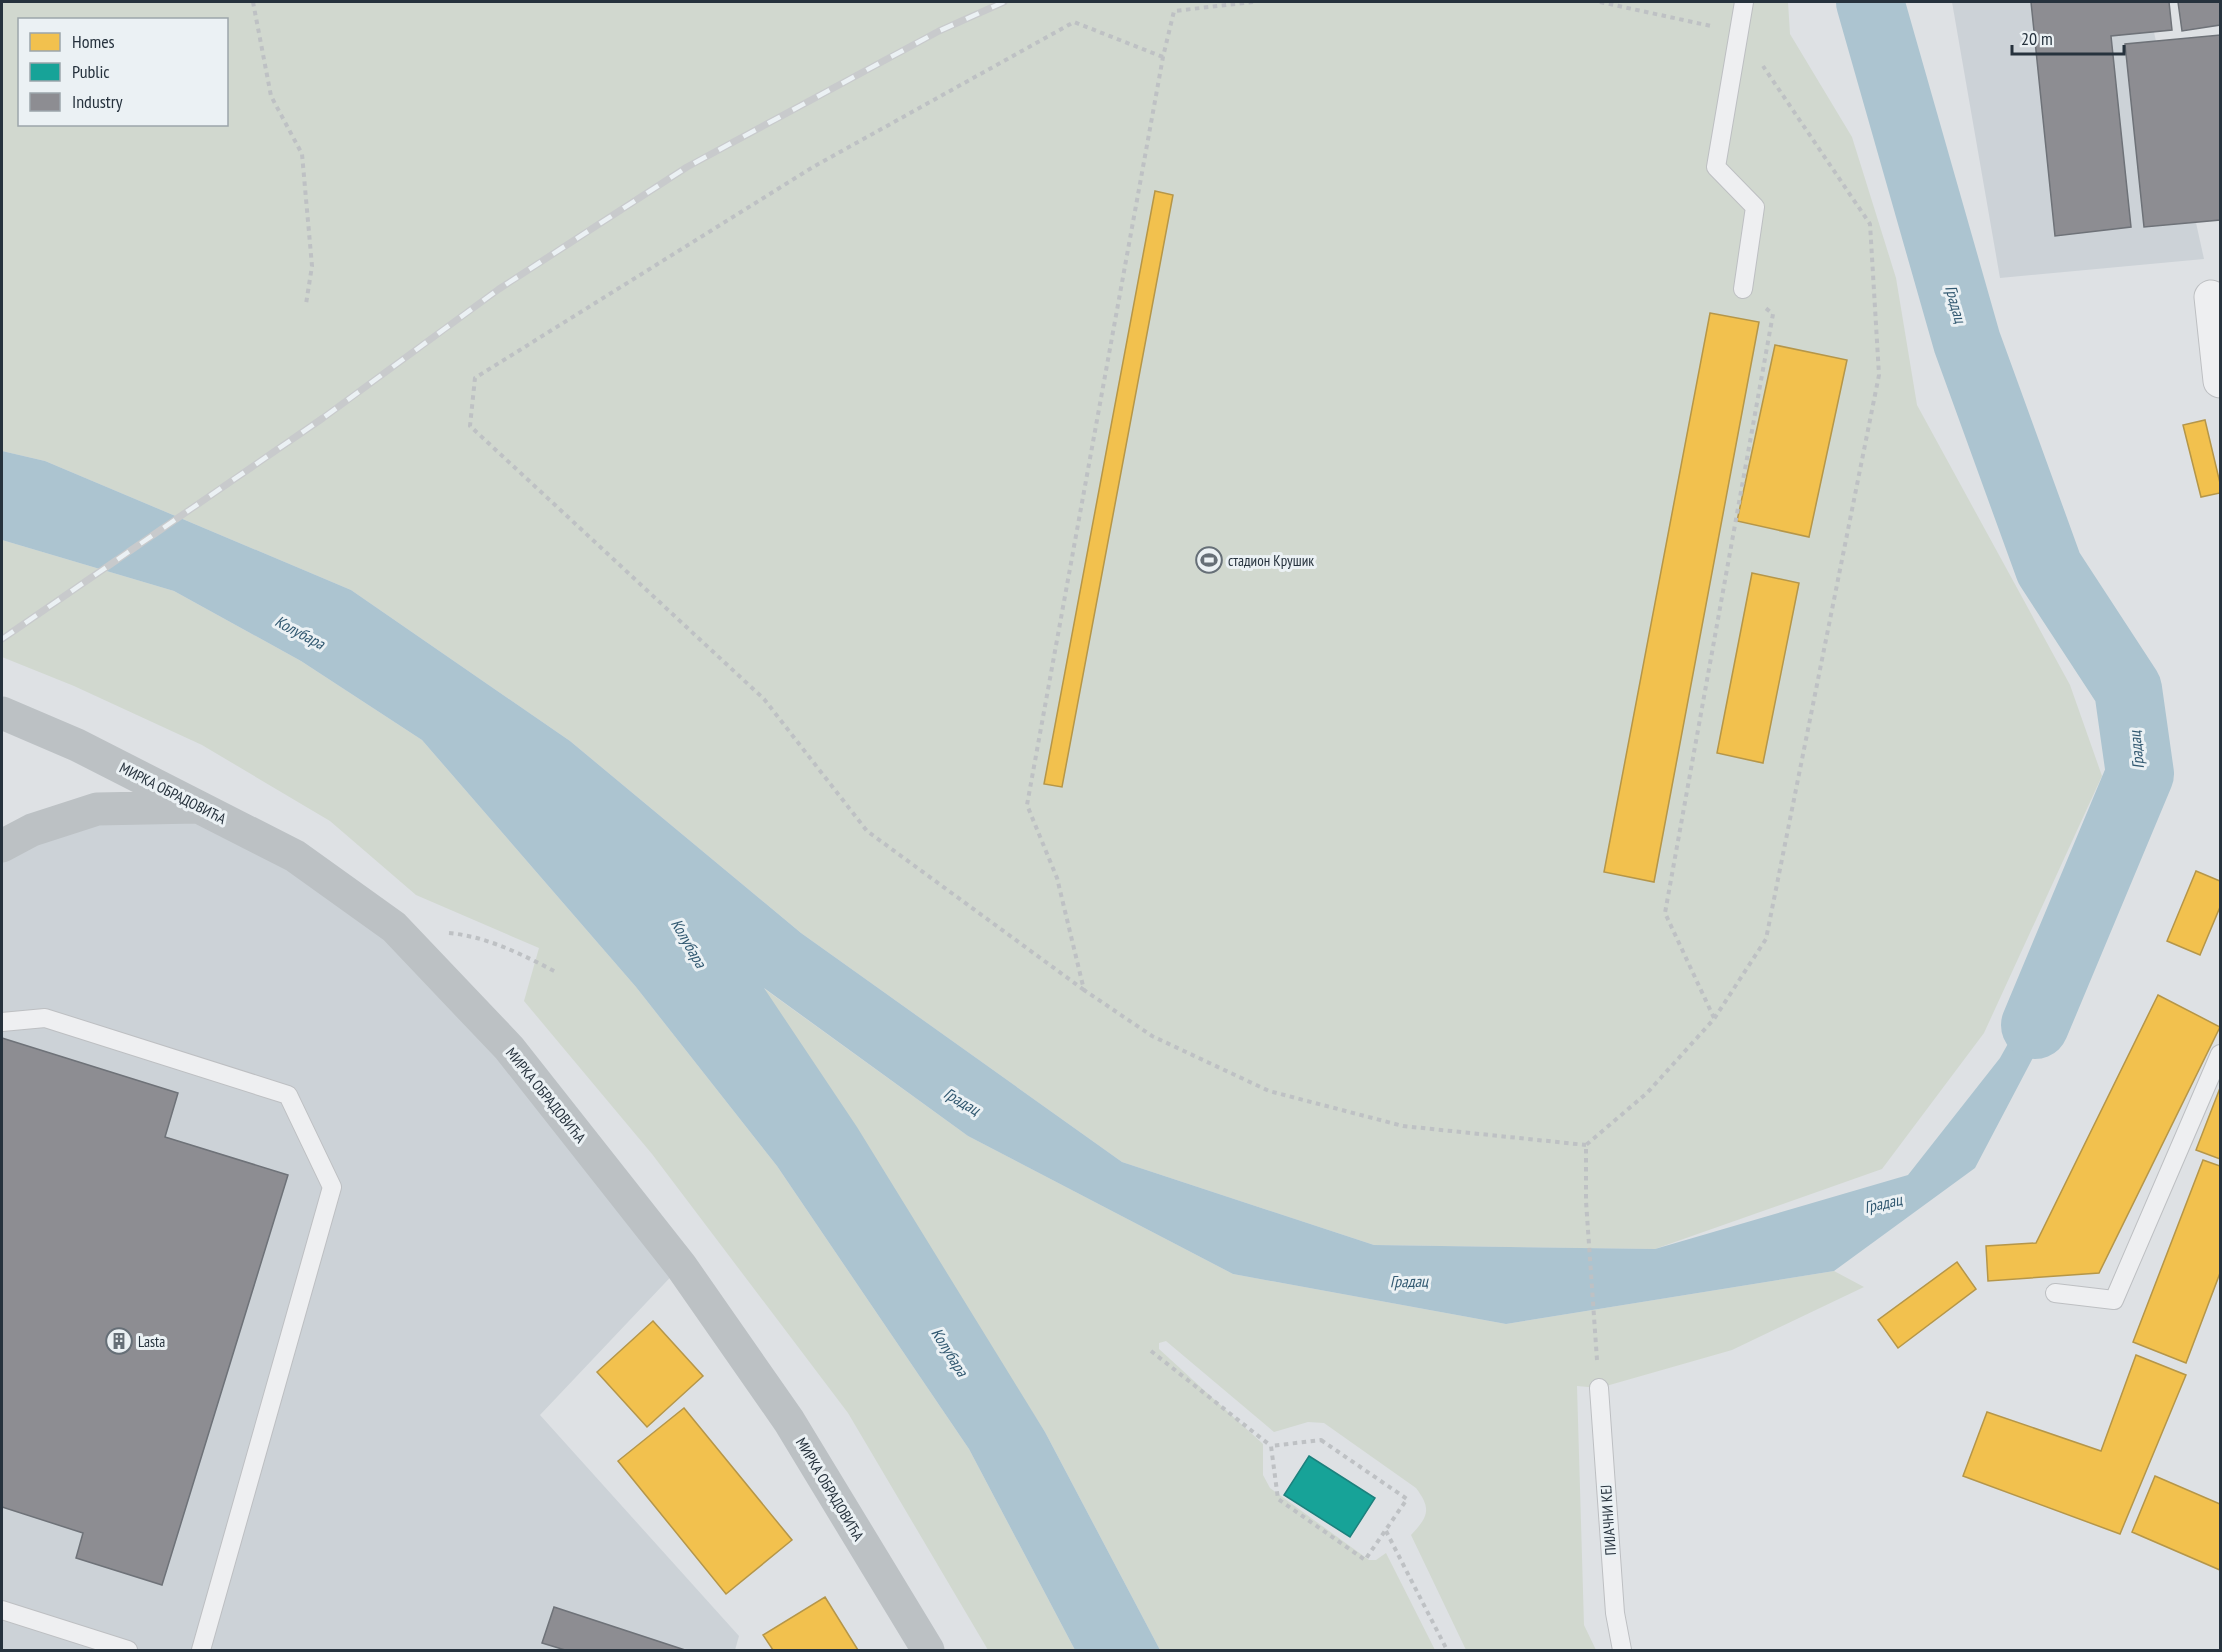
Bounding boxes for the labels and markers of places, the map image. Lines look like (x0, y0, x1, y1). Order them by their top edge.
sports icon: стадион Крушик (1194, 545, 1224, 575)
place label: стадион Крушик (1228, 551, 1314, 570)
building icon: Lasta (104, 1326, 134, 1356)
place label: Lasta (138, 1332, 165, 1351)

